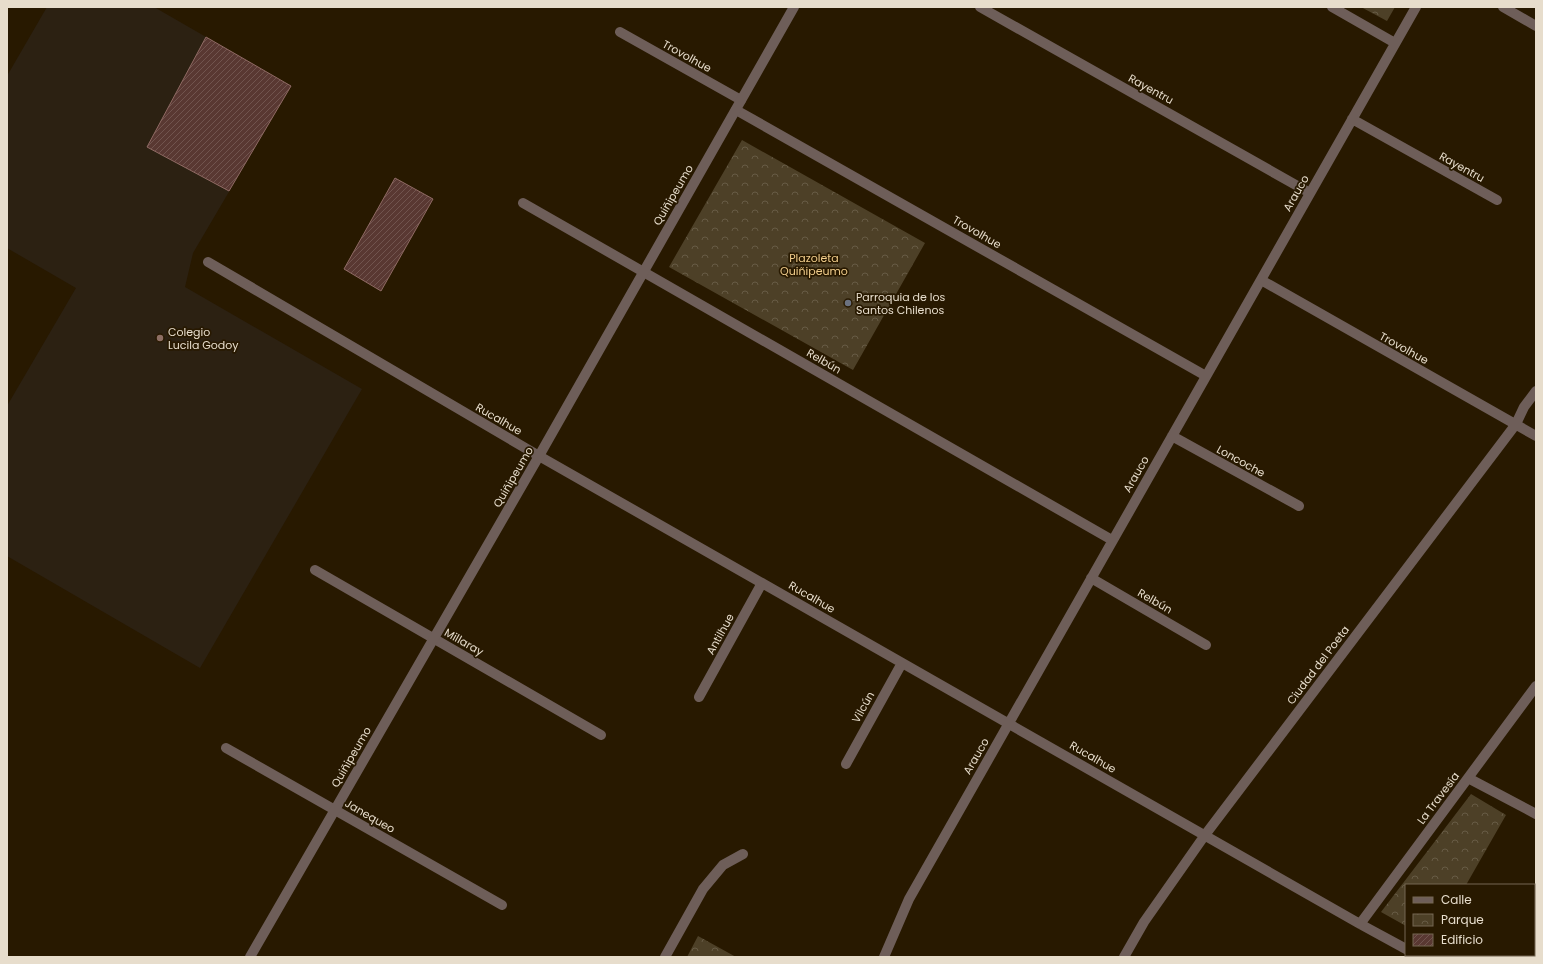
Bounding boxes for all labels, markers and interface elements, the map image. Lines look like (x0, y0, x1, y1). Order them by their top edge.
street label: Trovolhue (660, 36, 715, 76)
street label: Rayentru (1126, 70, 1176, 108)
street label: Rayentru (1437, 148, 1487, 186)
street label: Quiñipeumo (649, 162, 697, 228)
street label: Arauco (1279, 172, 1313, 214)
street label: Trovolhue (950, 212, 1004, 252)
park label: Plazoleta Quiñipeumo (780, 250, 848, 279)
place label: Parroquia de los Santos Chilenos (856, 289, 946, 318)
marker: Parroquia de los Santos Chilenos (843, 298, 853, 308)
place label: Colegio Lucila Godoy (168, 324, 239, 353)
street label: Trovolhue (1377, 328, 1432, 368)
marker: Colegio Lucila Godoy (155, 333, 165, 343)
street label: Relbún (804, 345, 844, 377)
street label: Rucalhue (473, 399, 525, 439)
street label: Loncoche (1214, 441, 1268, 481)
street label: Quiñipeumo (489, 444, 537, 510)
street label: Arauco (1119, 453, 1153, 495)
street label: Rucalhue (786, 577, 838, 617)
street label: Relbún (1135, 585, 1175, 617)
street label: Antilhue (702, 610, 738, 657)
street label: Ciudad del Poeta (1283, 622, 1353, 708)
street label: Millaray (441, 624, 487, 660)
street label: Vilcún (848, 688, 878, 726)
street label: Quiñipeumo (327, 724, 375, 790)
street label: Arauco (959, 735, 993, 777)
street label: Rucalhue (1067, 737, 1119, 777)
street label: La Travesía (1413, 769, 1463, 827)
street label: Janequeo (342, 795, 398, 837)
legend (1405, 884, 1535, 956)
text: Calle (1441, 891, 1472, 908)
text: Parque (1441, 911, 1484, 928)
text: Edificio (1441, 931, 1483, 948)

